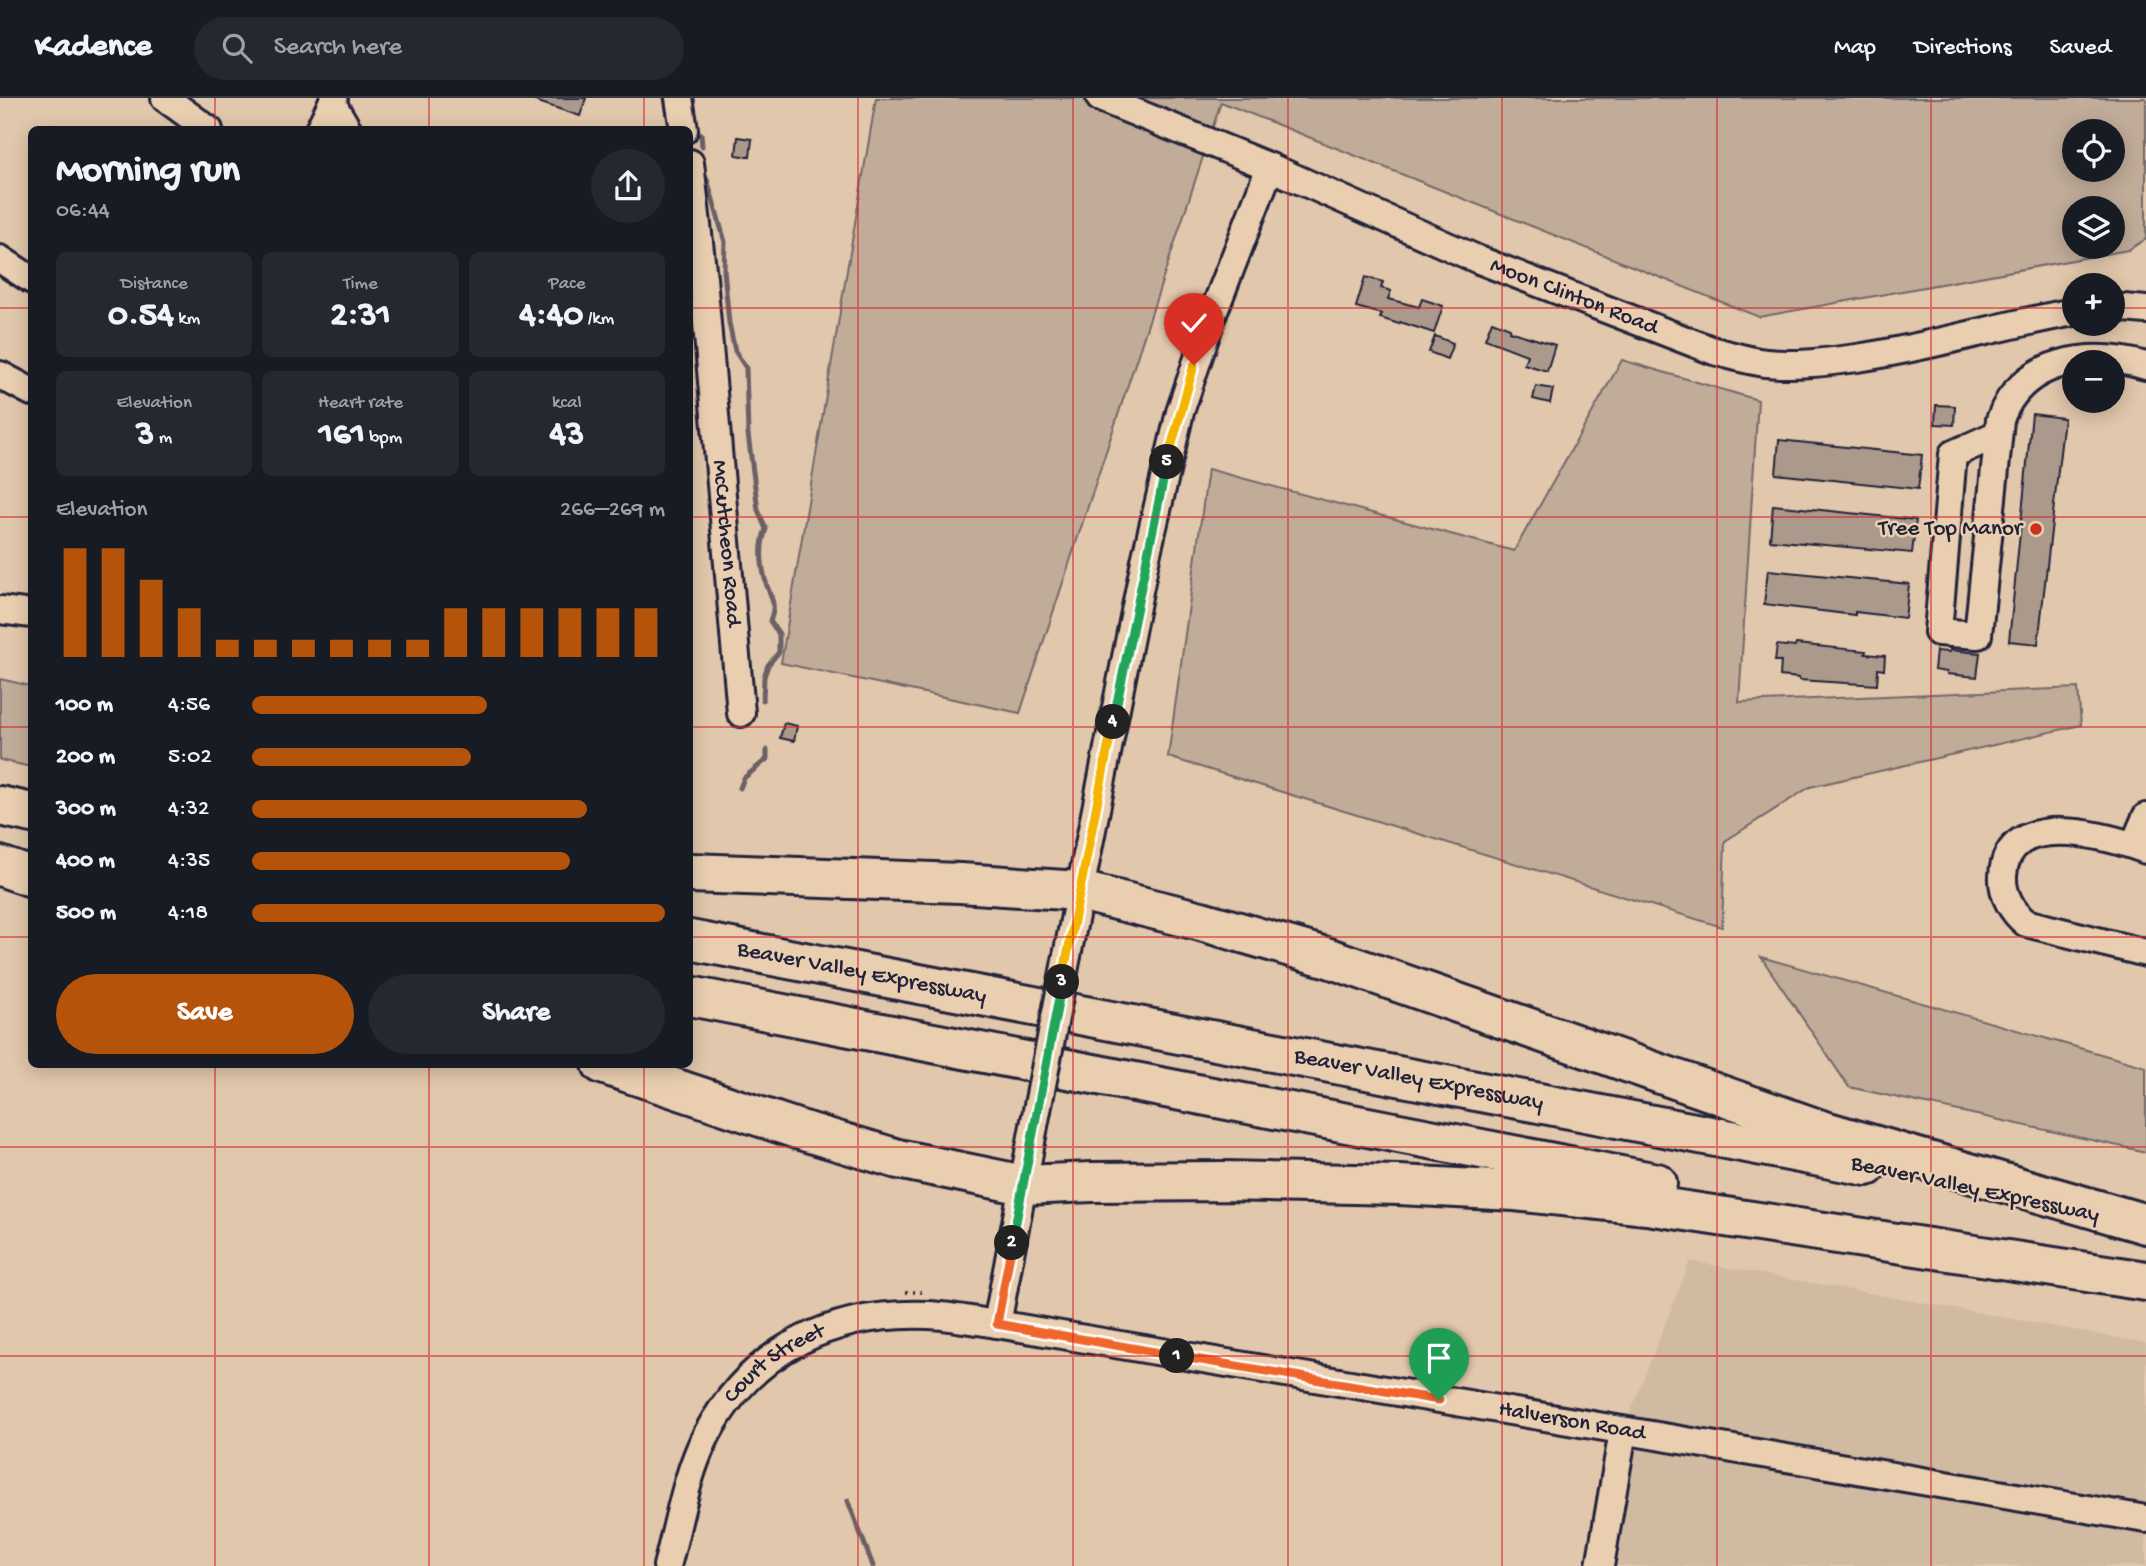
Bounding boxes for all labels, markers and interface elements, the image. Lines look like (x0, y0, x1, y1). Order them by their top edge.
search box (194, 17, 684, 80)
text: Kadence (35, 29, 152, 67)
icon: search (218, 29, 256, 67)
text: Search here (274, 33, 402, 64)
text: Map (1834, 34, 1876, 63)
text: Directions (1914, 34, 2012, 63)
text: Saved (2050, 34, 2111, 63)
map controls (2062, 119, 2125, 413)
button: locate (2062, 119, 2125, 182)
button: share (591, 149, 665, 223)
text: Morning run (56, 150, 240, 194)
button: layers (2062, 196, 2125, 259)
text: 06:44 (56, 198, 110, 225)
street label: Moon Clinton Road (1486, 252, 1663, 342)
text: Distance (121, 273, 188, 296)
text: Time (343, 273, 378, 296)
text: Pace (548, 273, 585, 296)
button: + (2062, 273, 2125, 336)
pin (1164, 293, 1224, 365)
text: 0.54 (108, 296, 174, 337)
text: 2:31 (330, 296, 391, 337)
text: 4:40 (519, 296, 583, 337)
icon: check (1175, 304, 1213, 342)
text: km (174, 308, 200, 331)
text: /km (583, 308, 614, 331)
button: − (2062, 350, 2125, 413)
text: Elevation (116, 392, 192, 415)
text: Heart rate (318, 392, 403, 415)
text: kcal (552, 392, 582, 415)
text: 3 (136, 415, 154, 456)
text: 161 (319, 415, 365, 456)
text: 43 (549, 415, 584, 456)
text: m (154, 427, 172, 450)
text: bpm (365, 427, 402, 450)
pin: 5 (1150, 444, 1184, 480)
text: 5 (1162, 450, 1172, 473)
street label: McCutcheon Road (705, 459, 747, 629)
text: Elevation (56, 497, 147, 524)
text: 266–269 m (560, 497, 665, 524)
place label: Tree Top Manor (1877, 516, 2024, 543)
marker: Tree Top Manor (2028, 521, 2044, 537)
text: 100 m (56, 692, 113, 719)
text: 4:56 (168, 692, 210, 719)
pin: 4 (1096, 704, 1130, 740)
text: 4 (1108, 710, 1117, 733)
text: 200 m (56, 744, 115, 771)
text: 5:02 (168, 744, 212, 771)
text: 300 m (56, 796, 116, 823)
text: 4:32 (168, 796, 209, 823)
text: 400 m (56, 848, 115, 875)
text: 4:35 (168, 848, 210, 875)
text: 500 m (56, 900, 116, 927)
text: 4:18 (168, 900, 208, 927)
street label: Beaver Valley Expressway (734, 936, 989, 1010)
pin: 3 (1044, 964, 1080, 1000)
text: 3 (1057, 970, 1066, 993)
button: Save (56, 974, 354, 1054)
button: Share (368, 974, 665, 1054)
street label: Beaver Valley Expressway (1291, 1043, 1546, 1117)
street label: Beaver Valley Expressway (1848, 1150, 2102, 1229)
pin: 2 (995, 1226, 1030, 1260)
text: 2 (1007, 1231, 1016, 1254)
street label: Court Street (718, 1317, 830, 1409)
pin (1409, 1328, 1469, 1400)
pin: 1 (1160, 1338, 1194, 1374)
icon: arrive (1420, 1339, 1458, 1377)
text: 1 (1173, 1344, 1180, 1367)
street label: Halverson Road (1497, 1396, 1649, 1448)

